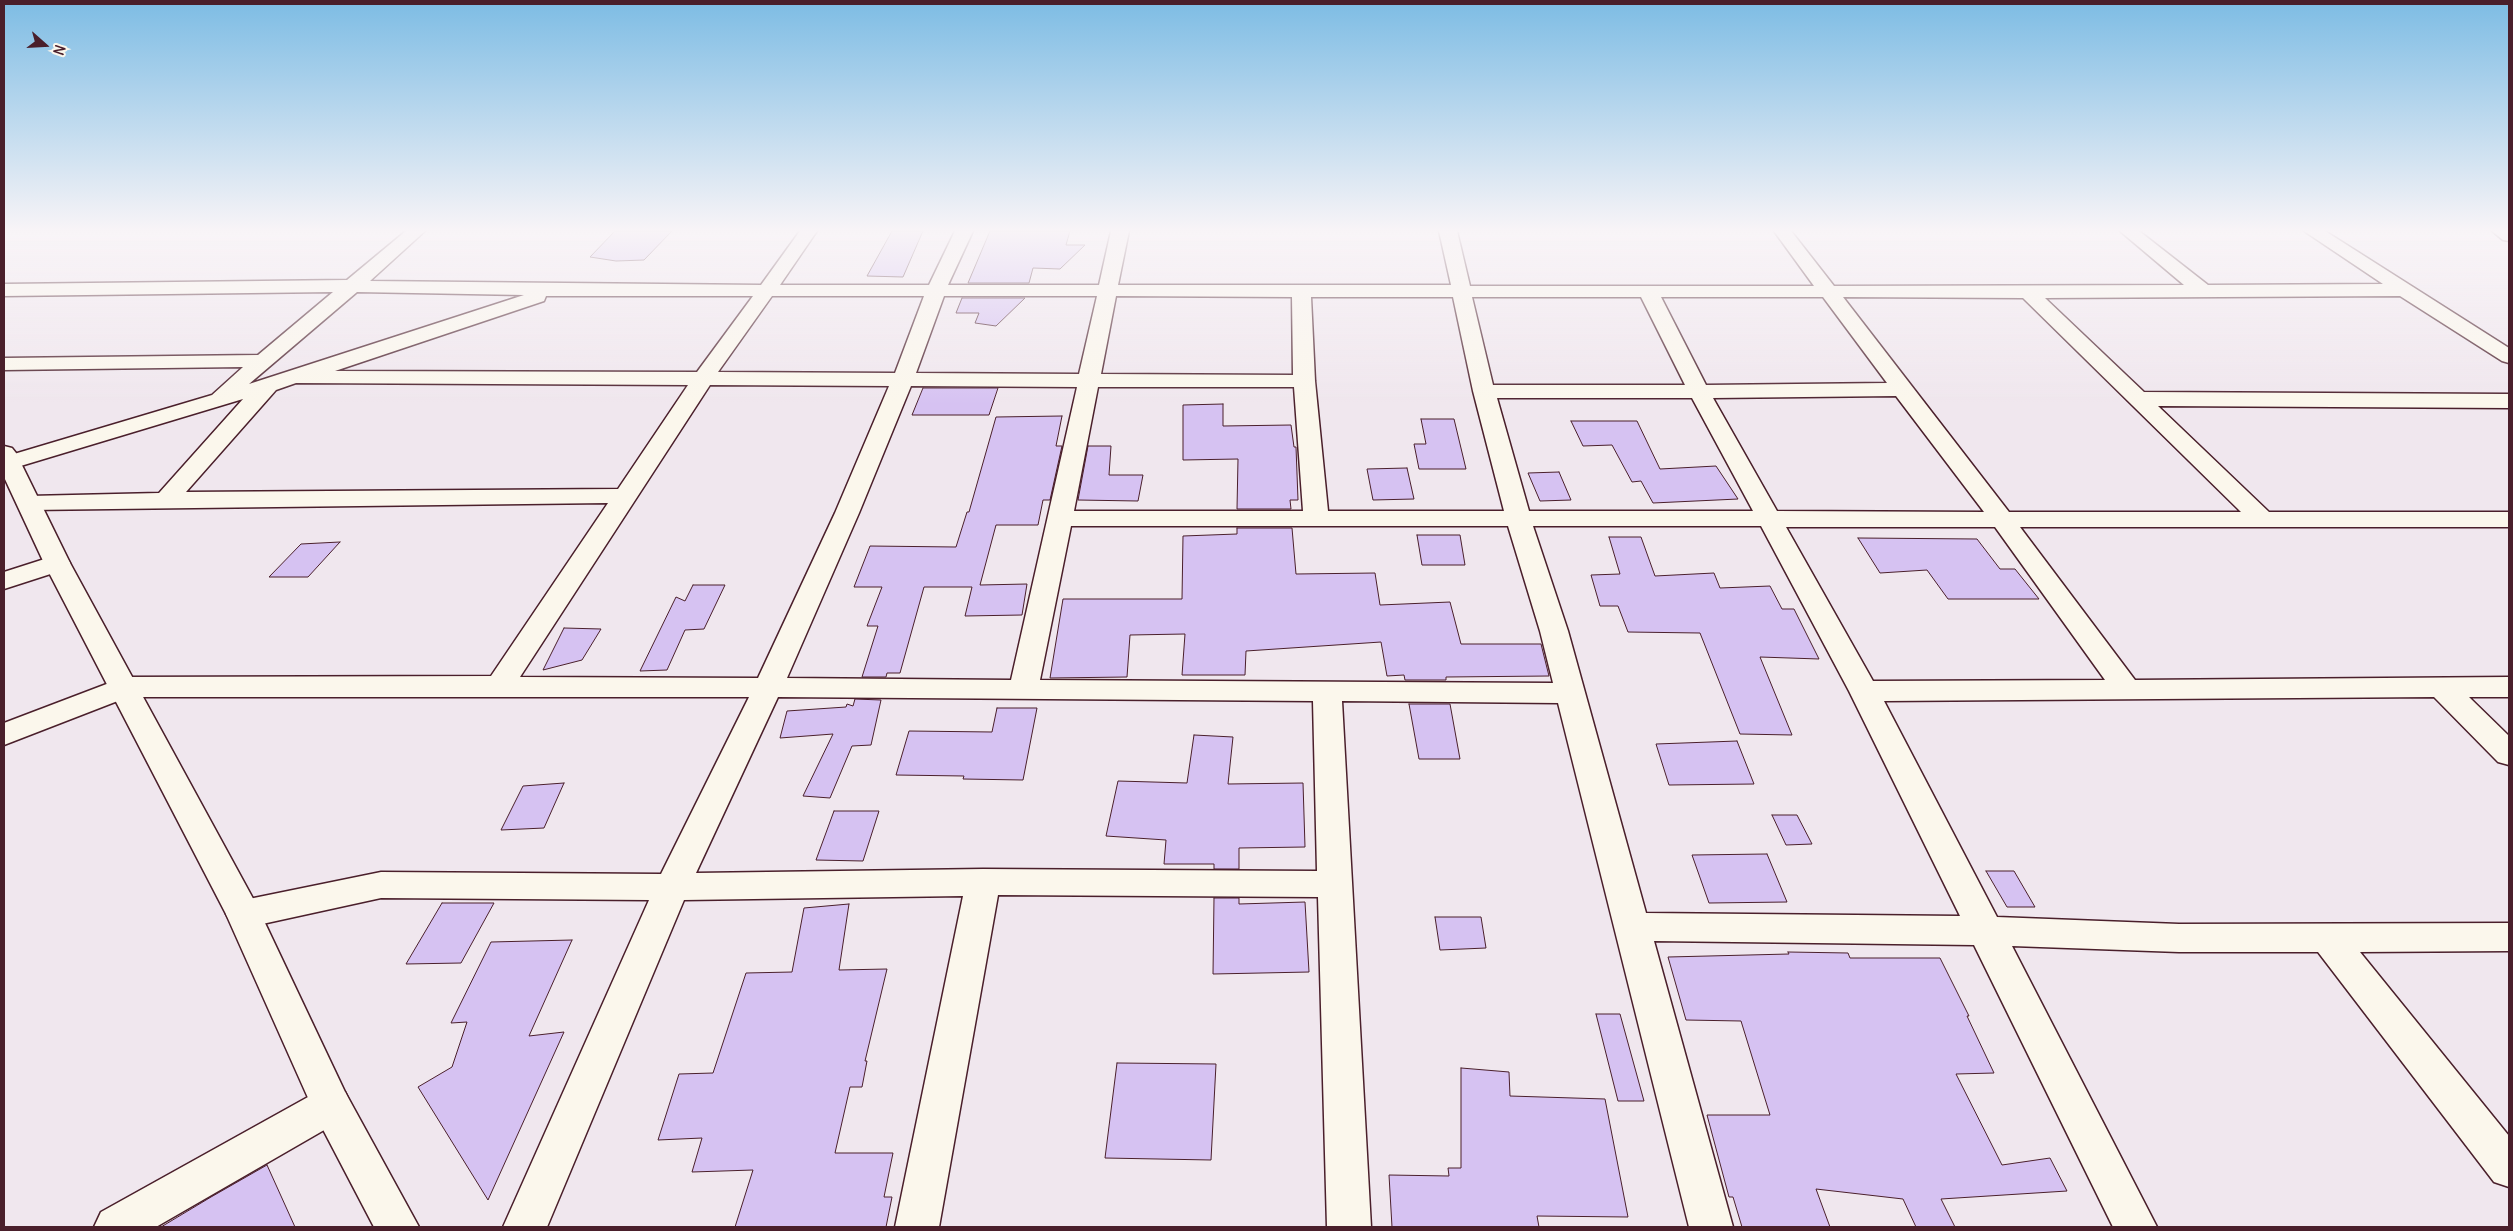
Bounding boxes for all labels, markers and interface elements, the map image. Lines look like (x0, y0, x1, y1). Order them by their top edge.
north arrow (20, 20, 70, 70)
text: N (49, 42, 69, 57)

